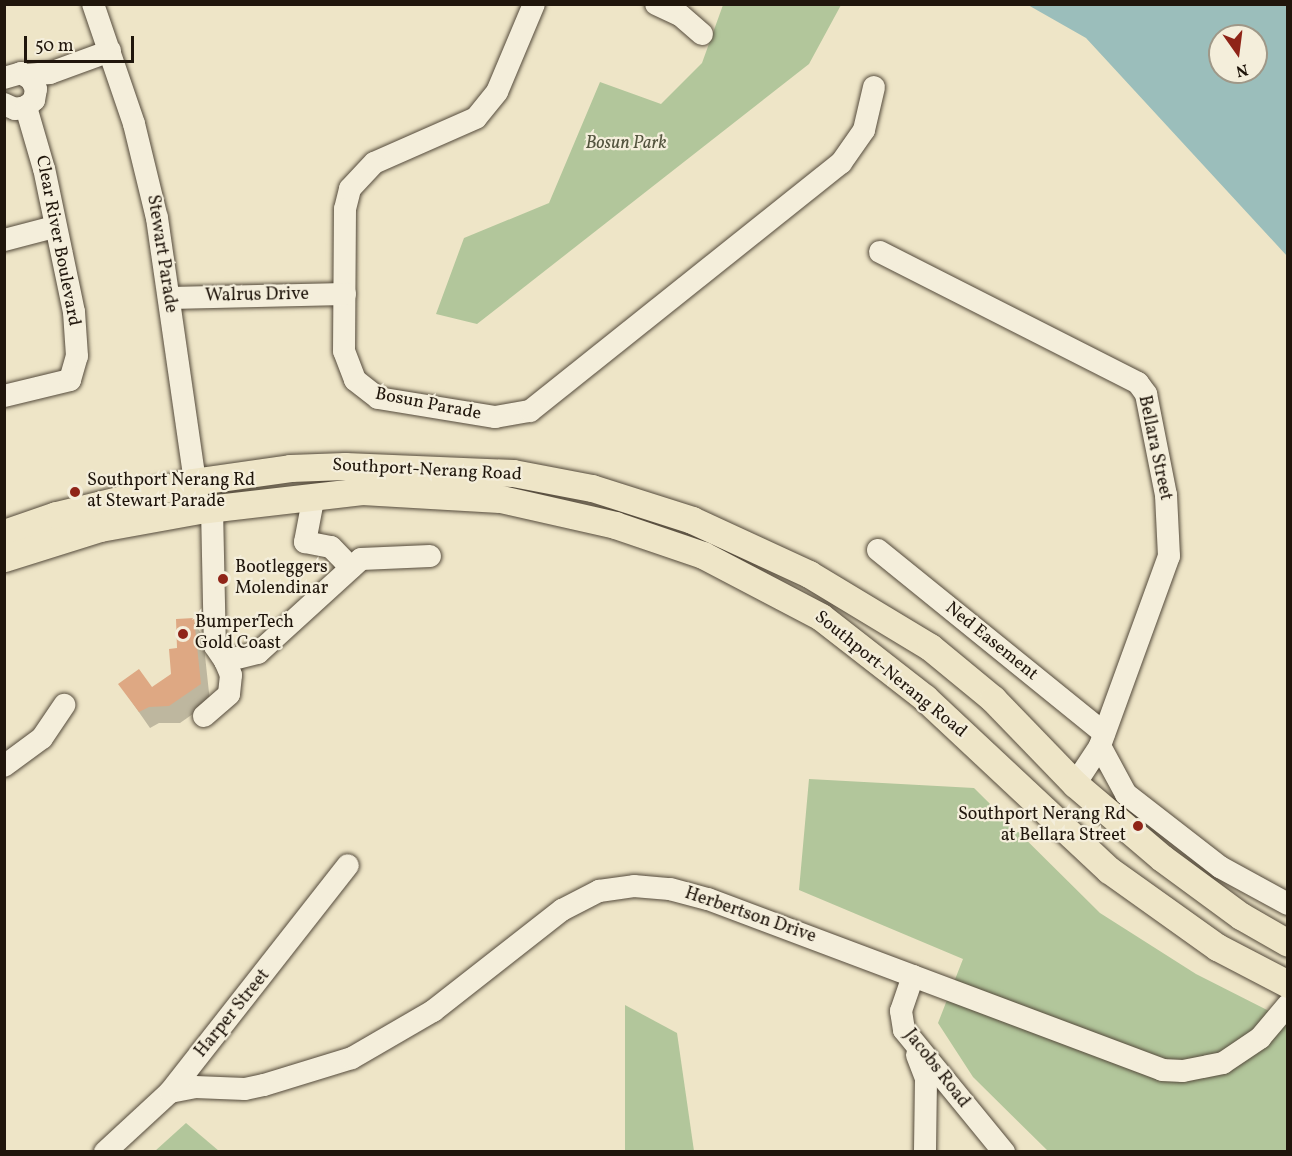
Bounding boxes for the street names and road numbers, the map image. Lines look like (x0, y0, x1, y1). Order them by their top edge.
street label: Clear River Boulevard (30, 154, 84, 328)
street label: Stewart Parade (141, 193, 181, 315)
street label: Walrus Drive (205, 284, 309, 308)
street label: Bosun Parade (373, 384, 483, 426)
street label: Bellara Street (1132, 394, 1176, 502)
street label: Southport-Nerang Road (332, 455, 522, 487)
street label: Ned Easement (940, 598, 1042, 686)
street label: Southport-Nerang Road (809, 607, 971, 743)
street label: Herbertson Drive (682, 883, 818, 949)
street label: Harper Street (191, 966, 275, 1062)
street label: Jacobs Road (899, 1025, 973, 1113)

